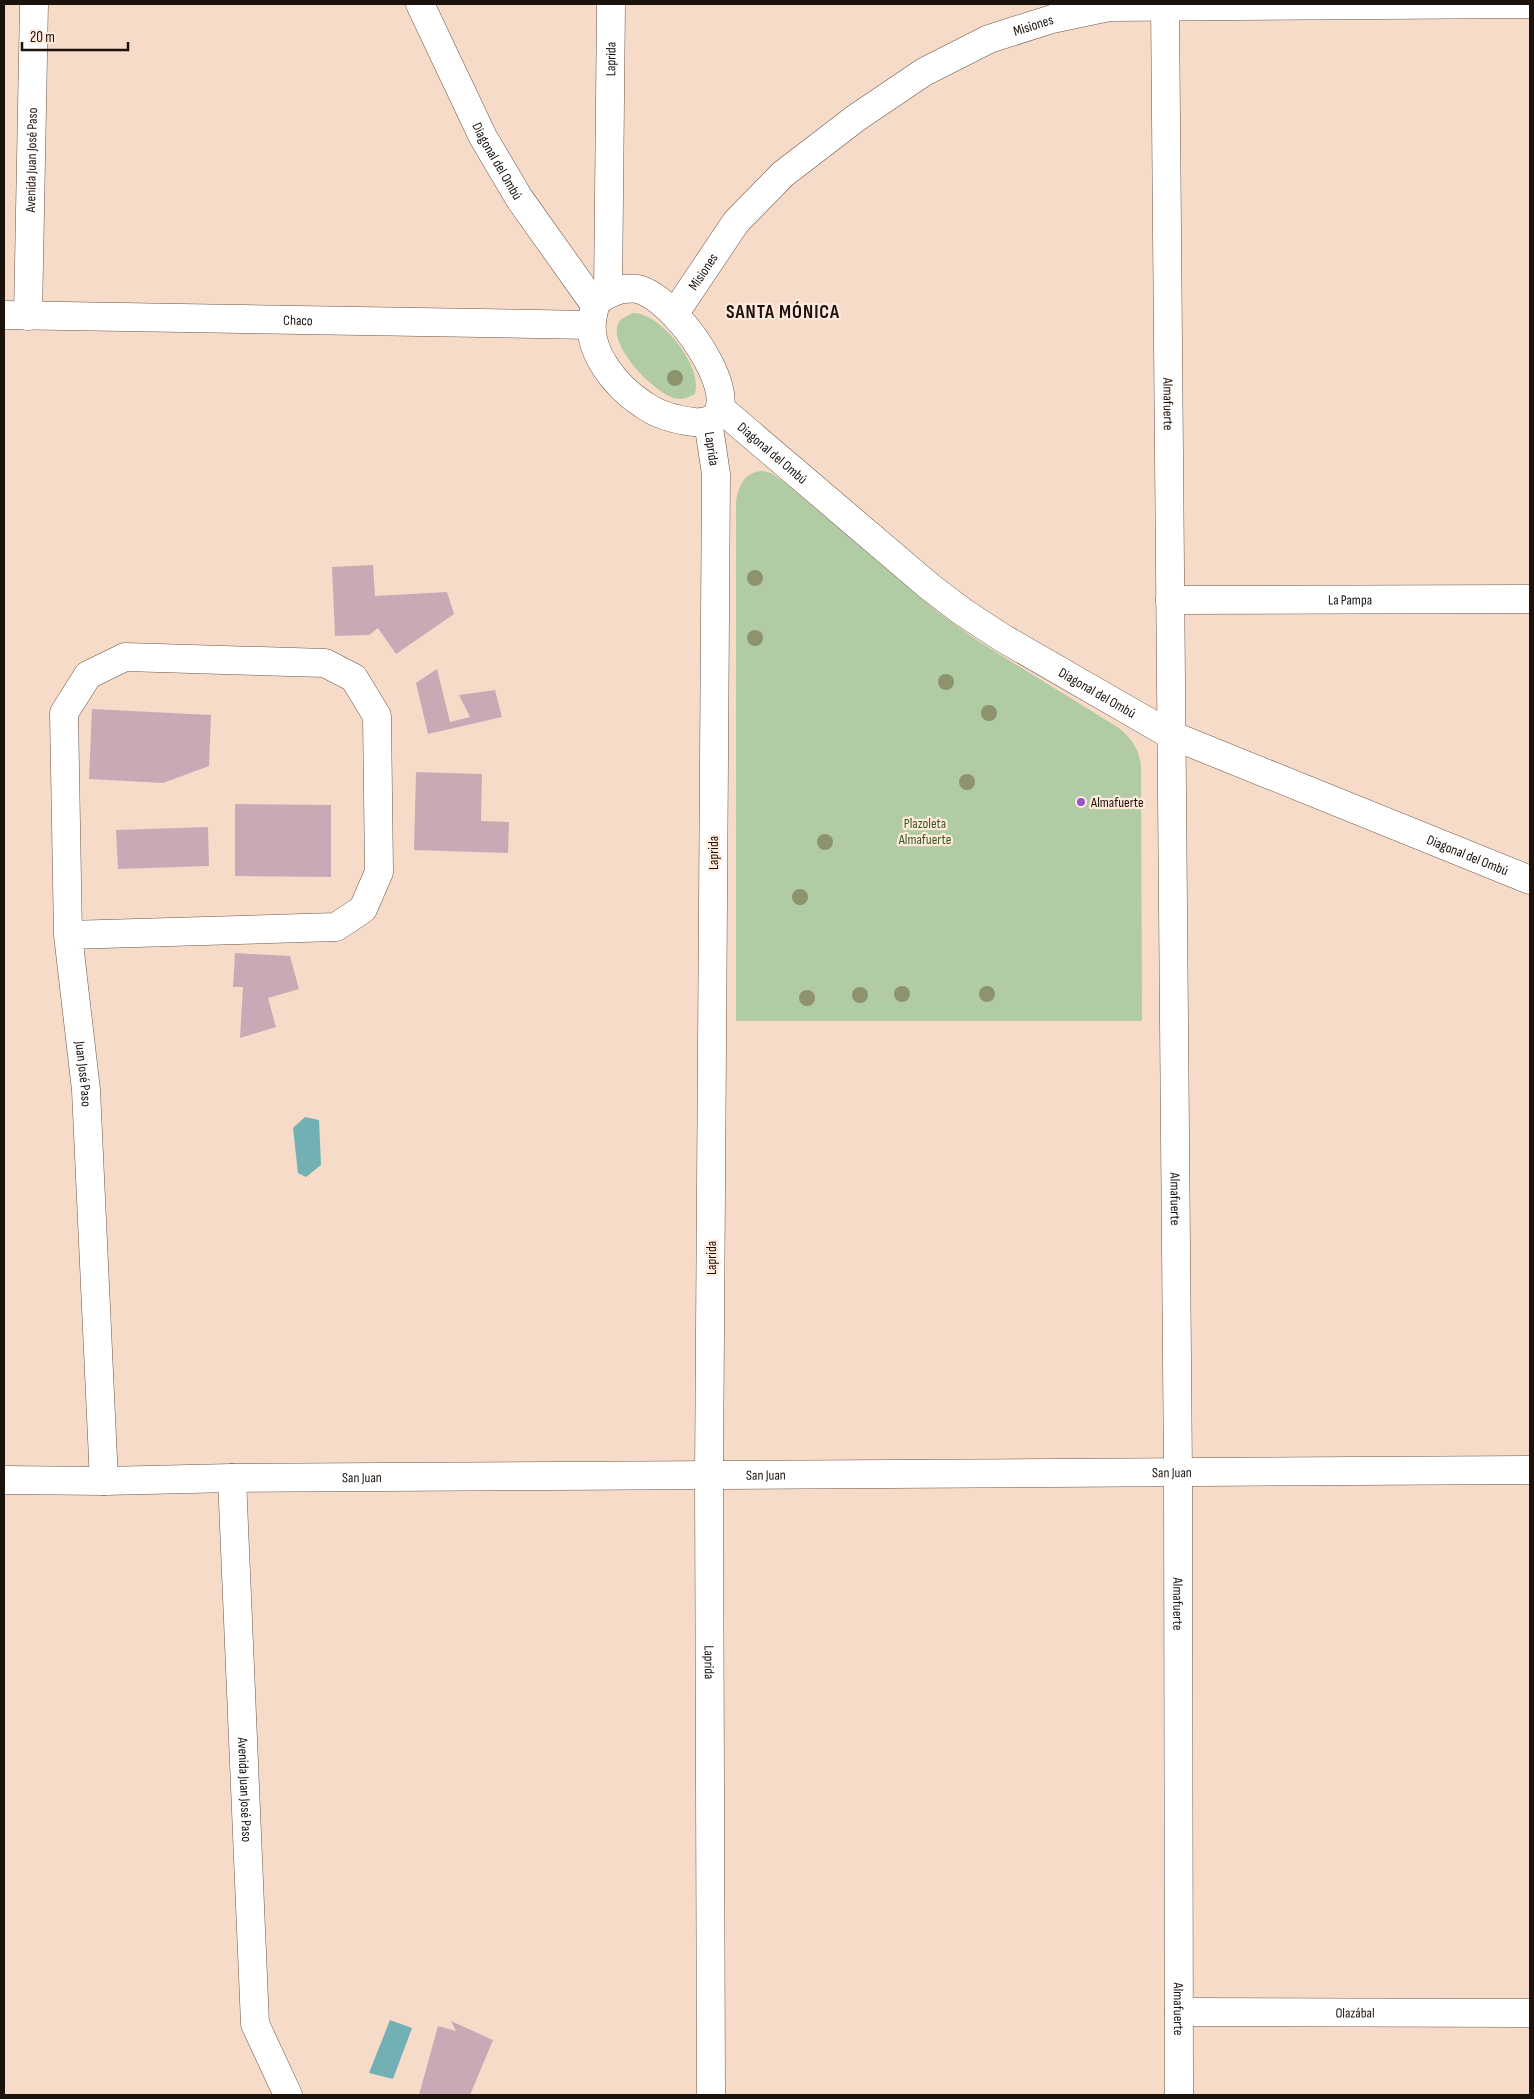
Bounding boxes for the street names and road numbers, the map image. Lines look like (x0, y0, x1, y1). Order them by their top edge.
street label: Misiones (1011, 11, 1055, 40)
street label: Laprida (602, 42, 620, 76)
street label: Avenida Juan José Paso (22, 107, 41, 214)
street label: Diagonal del Ombú (468, 120, 526, 203)
street label: Misiones (685, 250, 722, 294)
street label: Chaco (283, 312, 313, 329)
street label: Almafuerte (1159, 377, 1177, 430)
street label: Diagonal del Ombú (734, 419, 811, 488)
street label: Laprida (701, 431, 723, 467)
street label: La Pampa (1328, 591, 1372, 609)
street label: Diagonal del Ombú (1055, 664, 1139, 722)
street label: Diagonal del Ombú (1424, 831, 1511, 879)
street label: Laprida (705, 836, 722, 870)
street label: Juan José Paso (71, 1039, 95, 1107)
street label: Almafuerte (1166, 1172, 1184, 1225)
street label: Laprida (703, 1241, 720, 1275)
street label: San Juan (1152, 1464, 1192, 1481)
street label: San Juan (746, 1467, 786, 1484)
street label: San Juan (342, 1469, 382, 1486)
street label: Almafuerte (1169, 1577, 1186, 1630)
street label: Laprida (701, 1645, 718, 1680)
street label: Avenida Juan José Paso (234, 1736, 255, 1843)
street label: Almafuerte (1170, 1982, 1187, 2035)
street label: Olazábal (1335, 2004, 1375, 2022)

